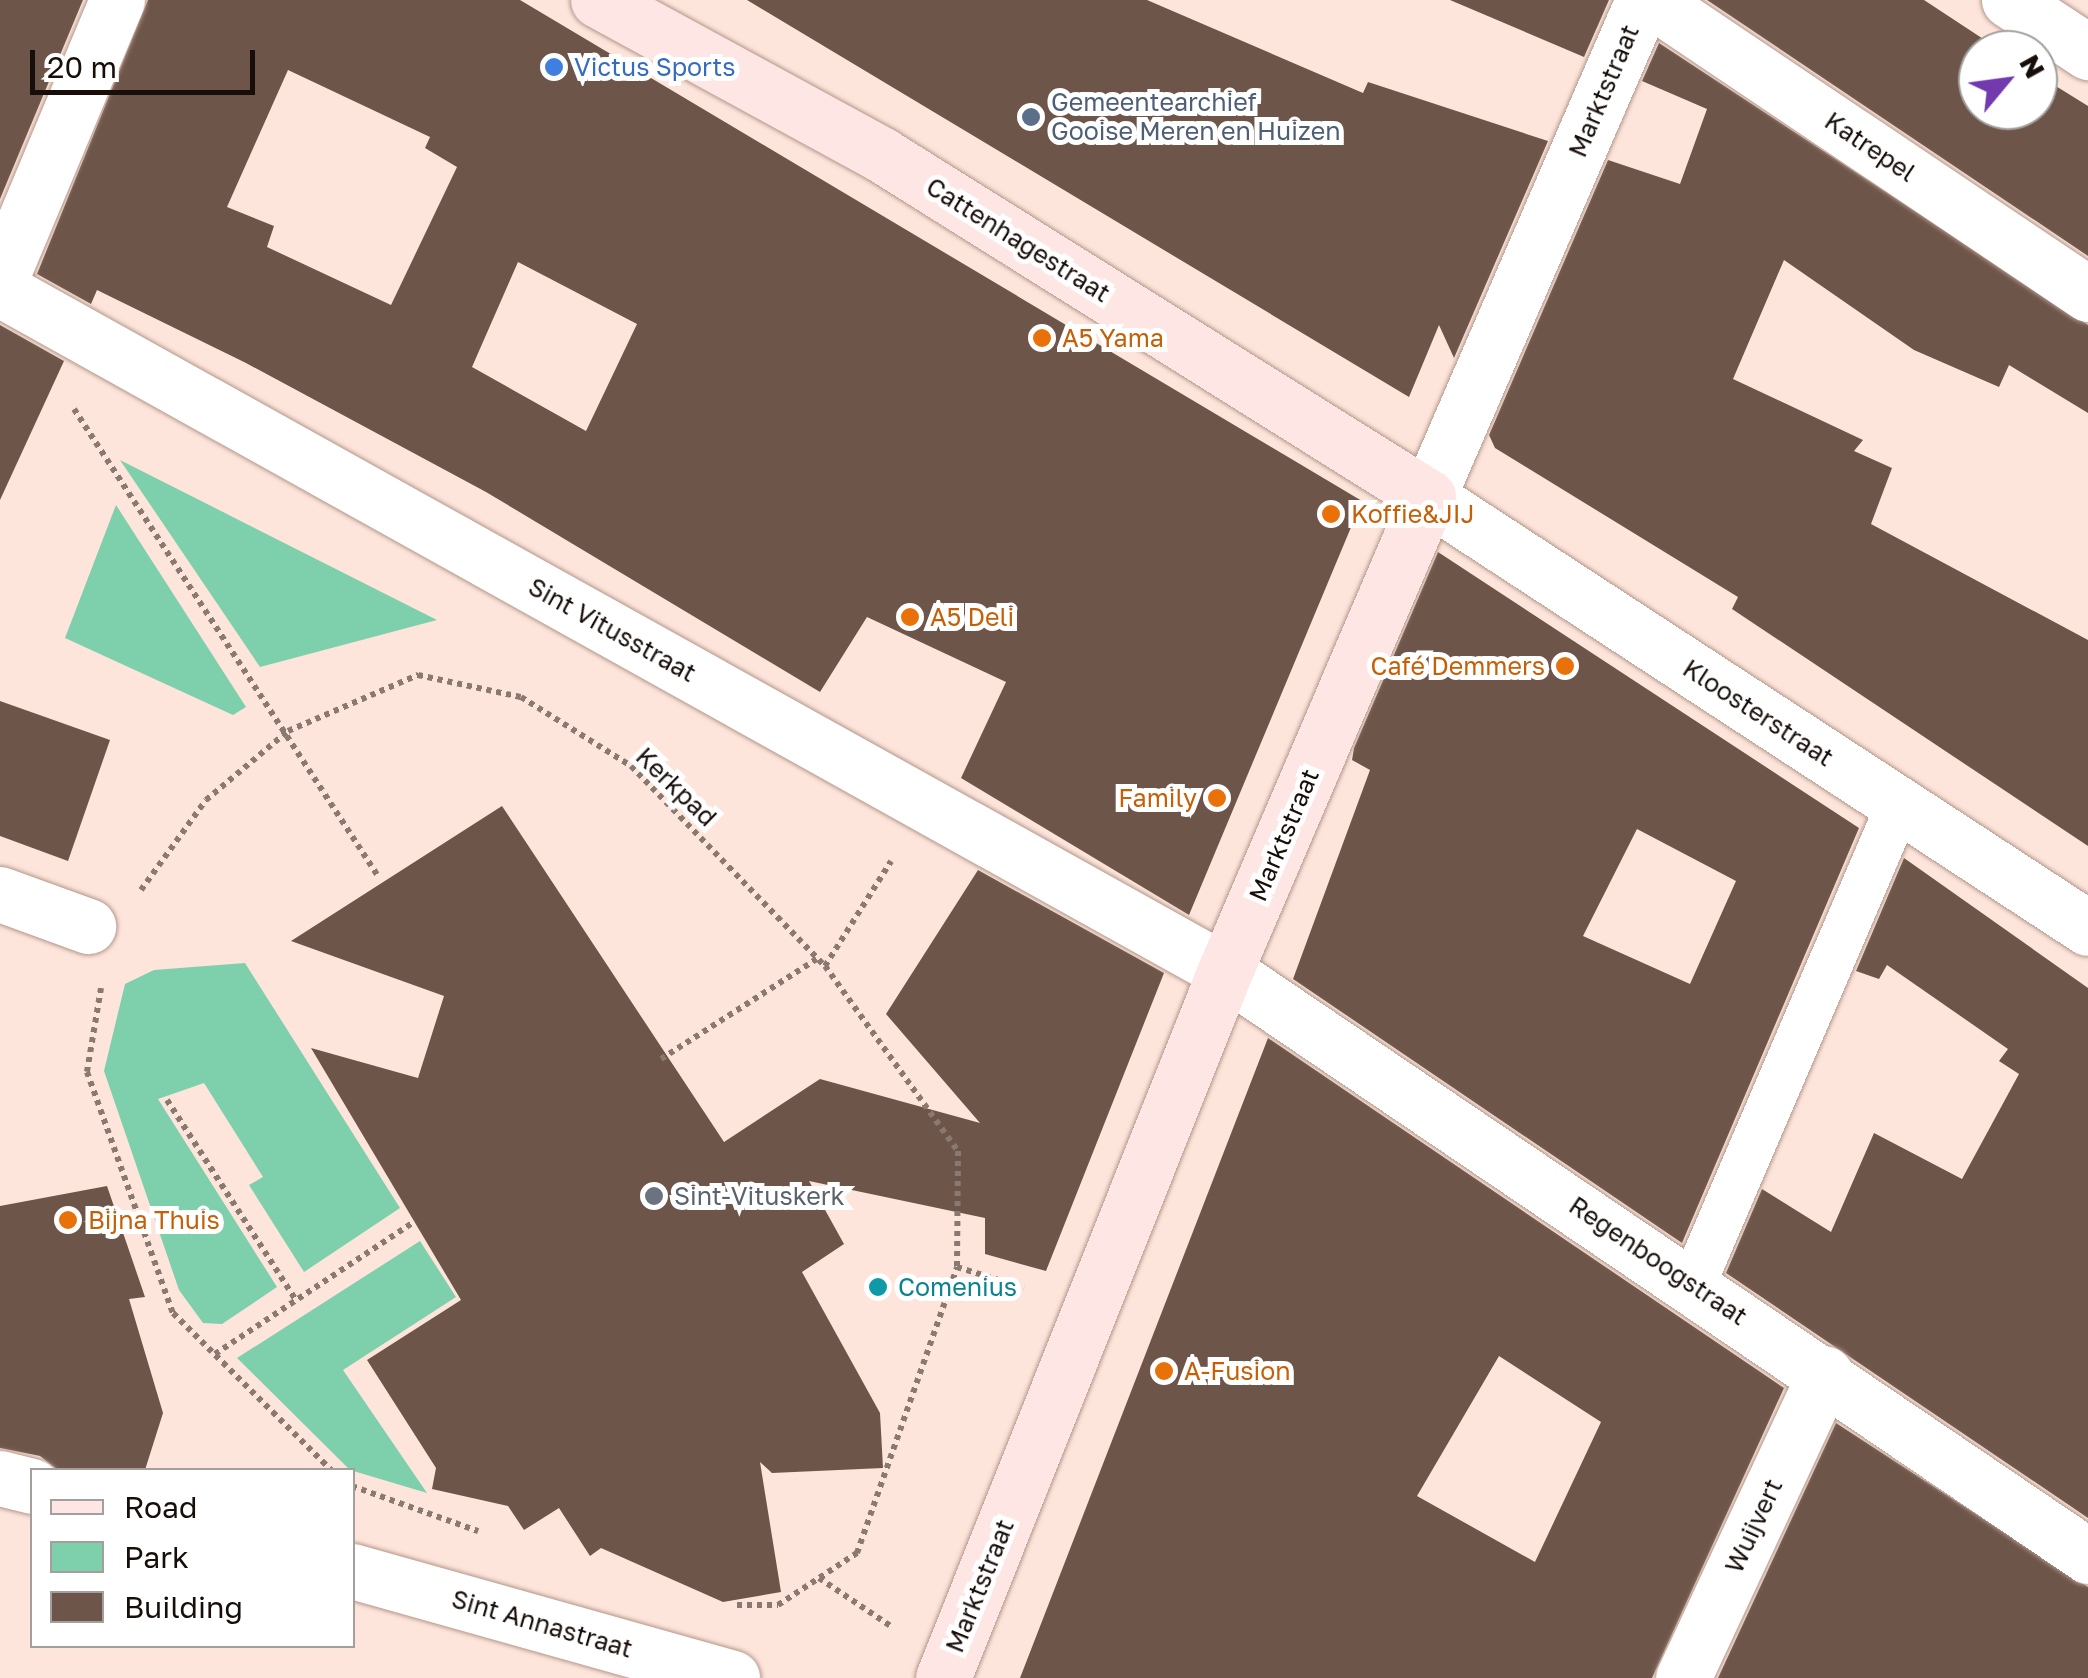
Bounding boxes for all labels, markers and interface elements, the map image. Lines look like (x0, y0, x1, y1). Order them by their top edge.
street label: Marktstraat (1563, 20, 1645, 162)
scale bar (35, 30, 260, 92)
north arrow (1958, 30, 2058, 130)
text: 20 m (47, 49, 117, 85)
text: N (2013, 49, 2053, 83)
place label: Victus Sports (574, 52, 736, 82)
marker: Victus Sports (543, 56, 565, 78)
place label: Gemeentearchief Gooise Meren en Huizen (1051, 88, 1341, 147)
marker: Gemeentearchief Gooise Meren en Huizen (1020, 106, 1042, 128)
street label: Katrepel (1819, 106, 1921, 188)
street label: Cattenhagestraat (921, 171, 1115, 309)
place label: A5 Yama (1062, 323, 1164, 353)
marker: A5 Yama (1031, 327, 1053, 349)
place label: Koffie&JIJ (1351, 499, 1475, 529)
marker: Koffie&JIJ (1320, 503, 1342, 525)
street label: Sint Vitusstraat (523, 572, 701, 688)
place label: A5 Deli (930, 602, 1014, 632)
marker: A5 Deli (899, 606, 921, 628)
place label: Café Demmers (1371, 651, 1545, 681)
street label: Kloosterstraat (1677, 653, 1839, 773)
marker: Café Demmers (1554, 655, 1576, 677)
street label: Kerkpad (630, 741, 722, 833)
street label: Marktstraat (1243, 764, 1325, 906)
place label: Family (1118, 783, 1197, 813)
marker: Family (1206, 787, 1228, 809)
place label: Sint-Vituskerk (674, 1181, 845, 1211)
marker: Sint-Vituskerk (643, 1185, 665, 1207)
street label: Regenboogstraat (1563, 1190, 1753, 1332)
place label: Bijna Thuis (88, 1205, 220, 1235)
marker: Bijna Thuis (57, 1209, 79, 1231)
place label: Comenius (898, 1272, 1017, 1302)
marker: Comenius (867, 1276, 889, 1298)
place label: A-Fusion (1184, 1356, 1291, 1386)
marker: A-Fusion (1153, 1360, 1175, 1382)
legend (30, 1468, 355, 1648)
street label: Wuijvert (1719, 1474, 1789, 1578)
text: Road (124, 1489, 198, 1525)
street label: Marktstraat (940, 1515, 1020, 1657)
text: Park (124, 1539, 189, 1575)
street label: Sint Annastraat (448, 1584, 636, 1664)
text: Building (124, 1589, 243, 1625)

